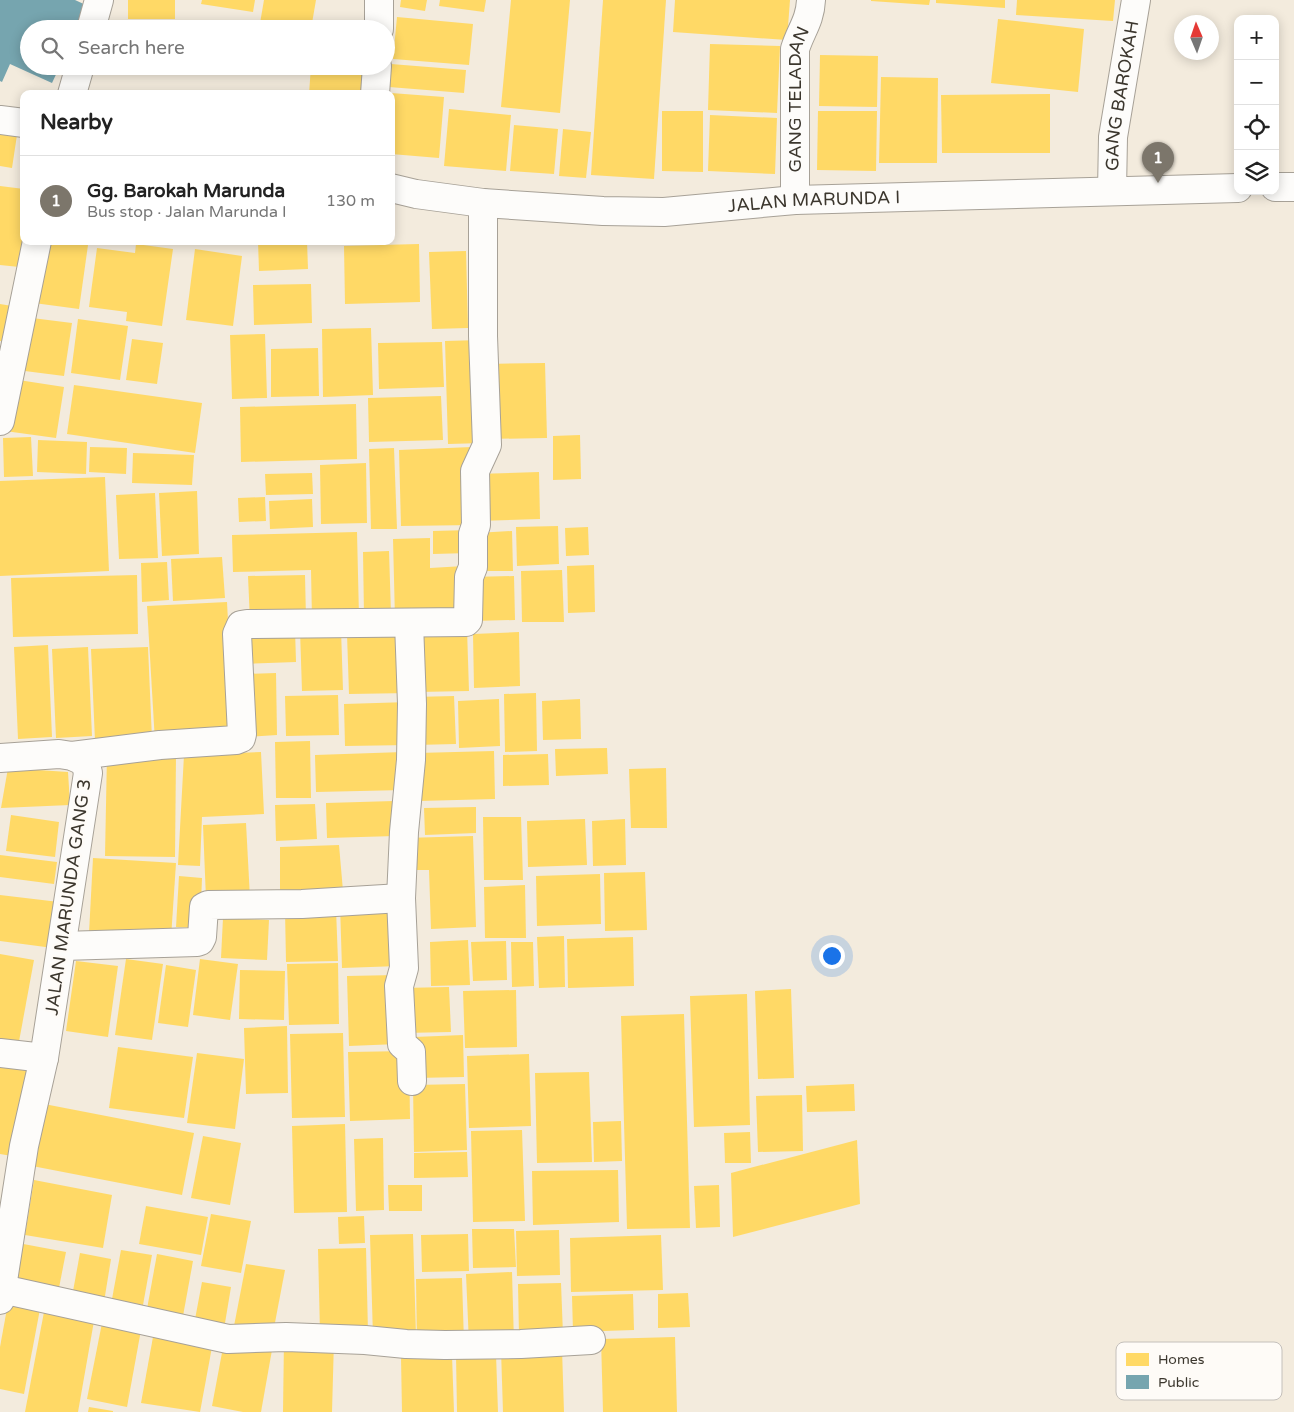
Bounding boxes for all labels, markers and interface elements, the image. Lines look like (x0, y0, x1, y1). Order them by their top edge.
north arrow (1174, 15, 1219, 60)
map controls (1234, 15, 1279, 195)
button: + (1234, 15, 1279, 60)
street label: GANG BAROKAH (1101, 19, 1143, 171)
search box (20, 20, 395, 75)
street label: GANG TELADAN (783, 23, 814, 172)
icon: search (38, 34, 66, 62)
text: Search here (78, 37, 185, 59)
button: − (1234, 60, 1279, 105)
button: locate (1234, 105, 1279, 150)
text: Nearby (40, 110, 113, 135)
pin: 1 (1142, 142, 1174, 183)
button: layers (1234, 150, 1279, 195)
text: Gg. Barokah Marunda (87, 180, 285, 202)
street label: JALAN MARUNDA I (727, 186, 900, 217)
text: 1 (51, 191, 61, 211)
text: 130 m (326, 191, 375, 211)
text: Bus stop · Jalan Marunda I (87, 202, 287, 222)
street label: JALAN MARUNDA GANG 3 (41, 777, 95, 1017)
your location (819, 943, 845, 969)
legend (1116, 1342, 1282, 1400)
text: Homes (1158, 1351, 1205, 1368)
text: Public (1158, 1374, 1199, 1391)

